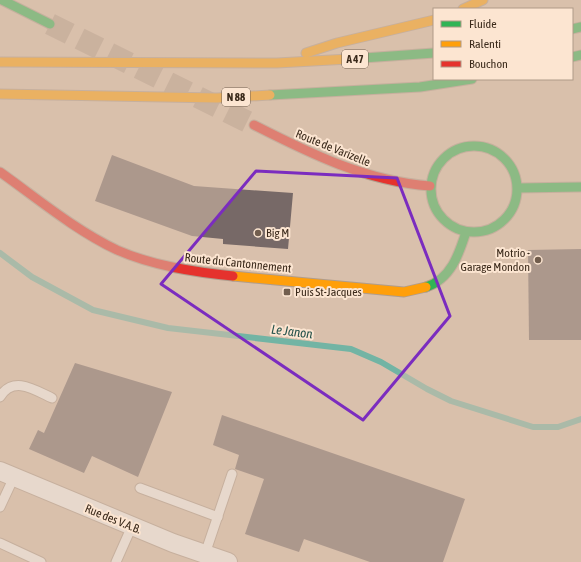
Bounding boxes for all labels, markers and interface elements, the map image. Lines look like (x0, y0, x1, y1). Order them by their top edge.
legend (433, 8, 573, 80)
text: Fluide (469, 17, 497, 31)
text: Ralenti (469, 37, 501, 51)
road number: A 47 (342, 50, 368, 68)
text: Bouchon (469, 57, 508, 71)
road number: N 88 (222, 88, 250, 106)
street label: Route de Varizelle (294, 127, 372, 169)
place label: Big M (266, 226, 289, 240)
marker: Big M (253, 228, 263, 238)
place label: Motrio - Garage Mondon (461, 246, 530, 274)
street label: Route du Cantonnement (184, 250, 293, 276)
marker: Motrio - Garage Mondon (533, 255, 543, 265)
place label: Puis St-Jacques (295, 285, 362, 299)
marker: Puis St-Jacques (282, 287, 292, 297)
water label: Le Janon (270, 322, 314, 342)
street label: Rue des V.A.B. (83, 501, 143, 537)

